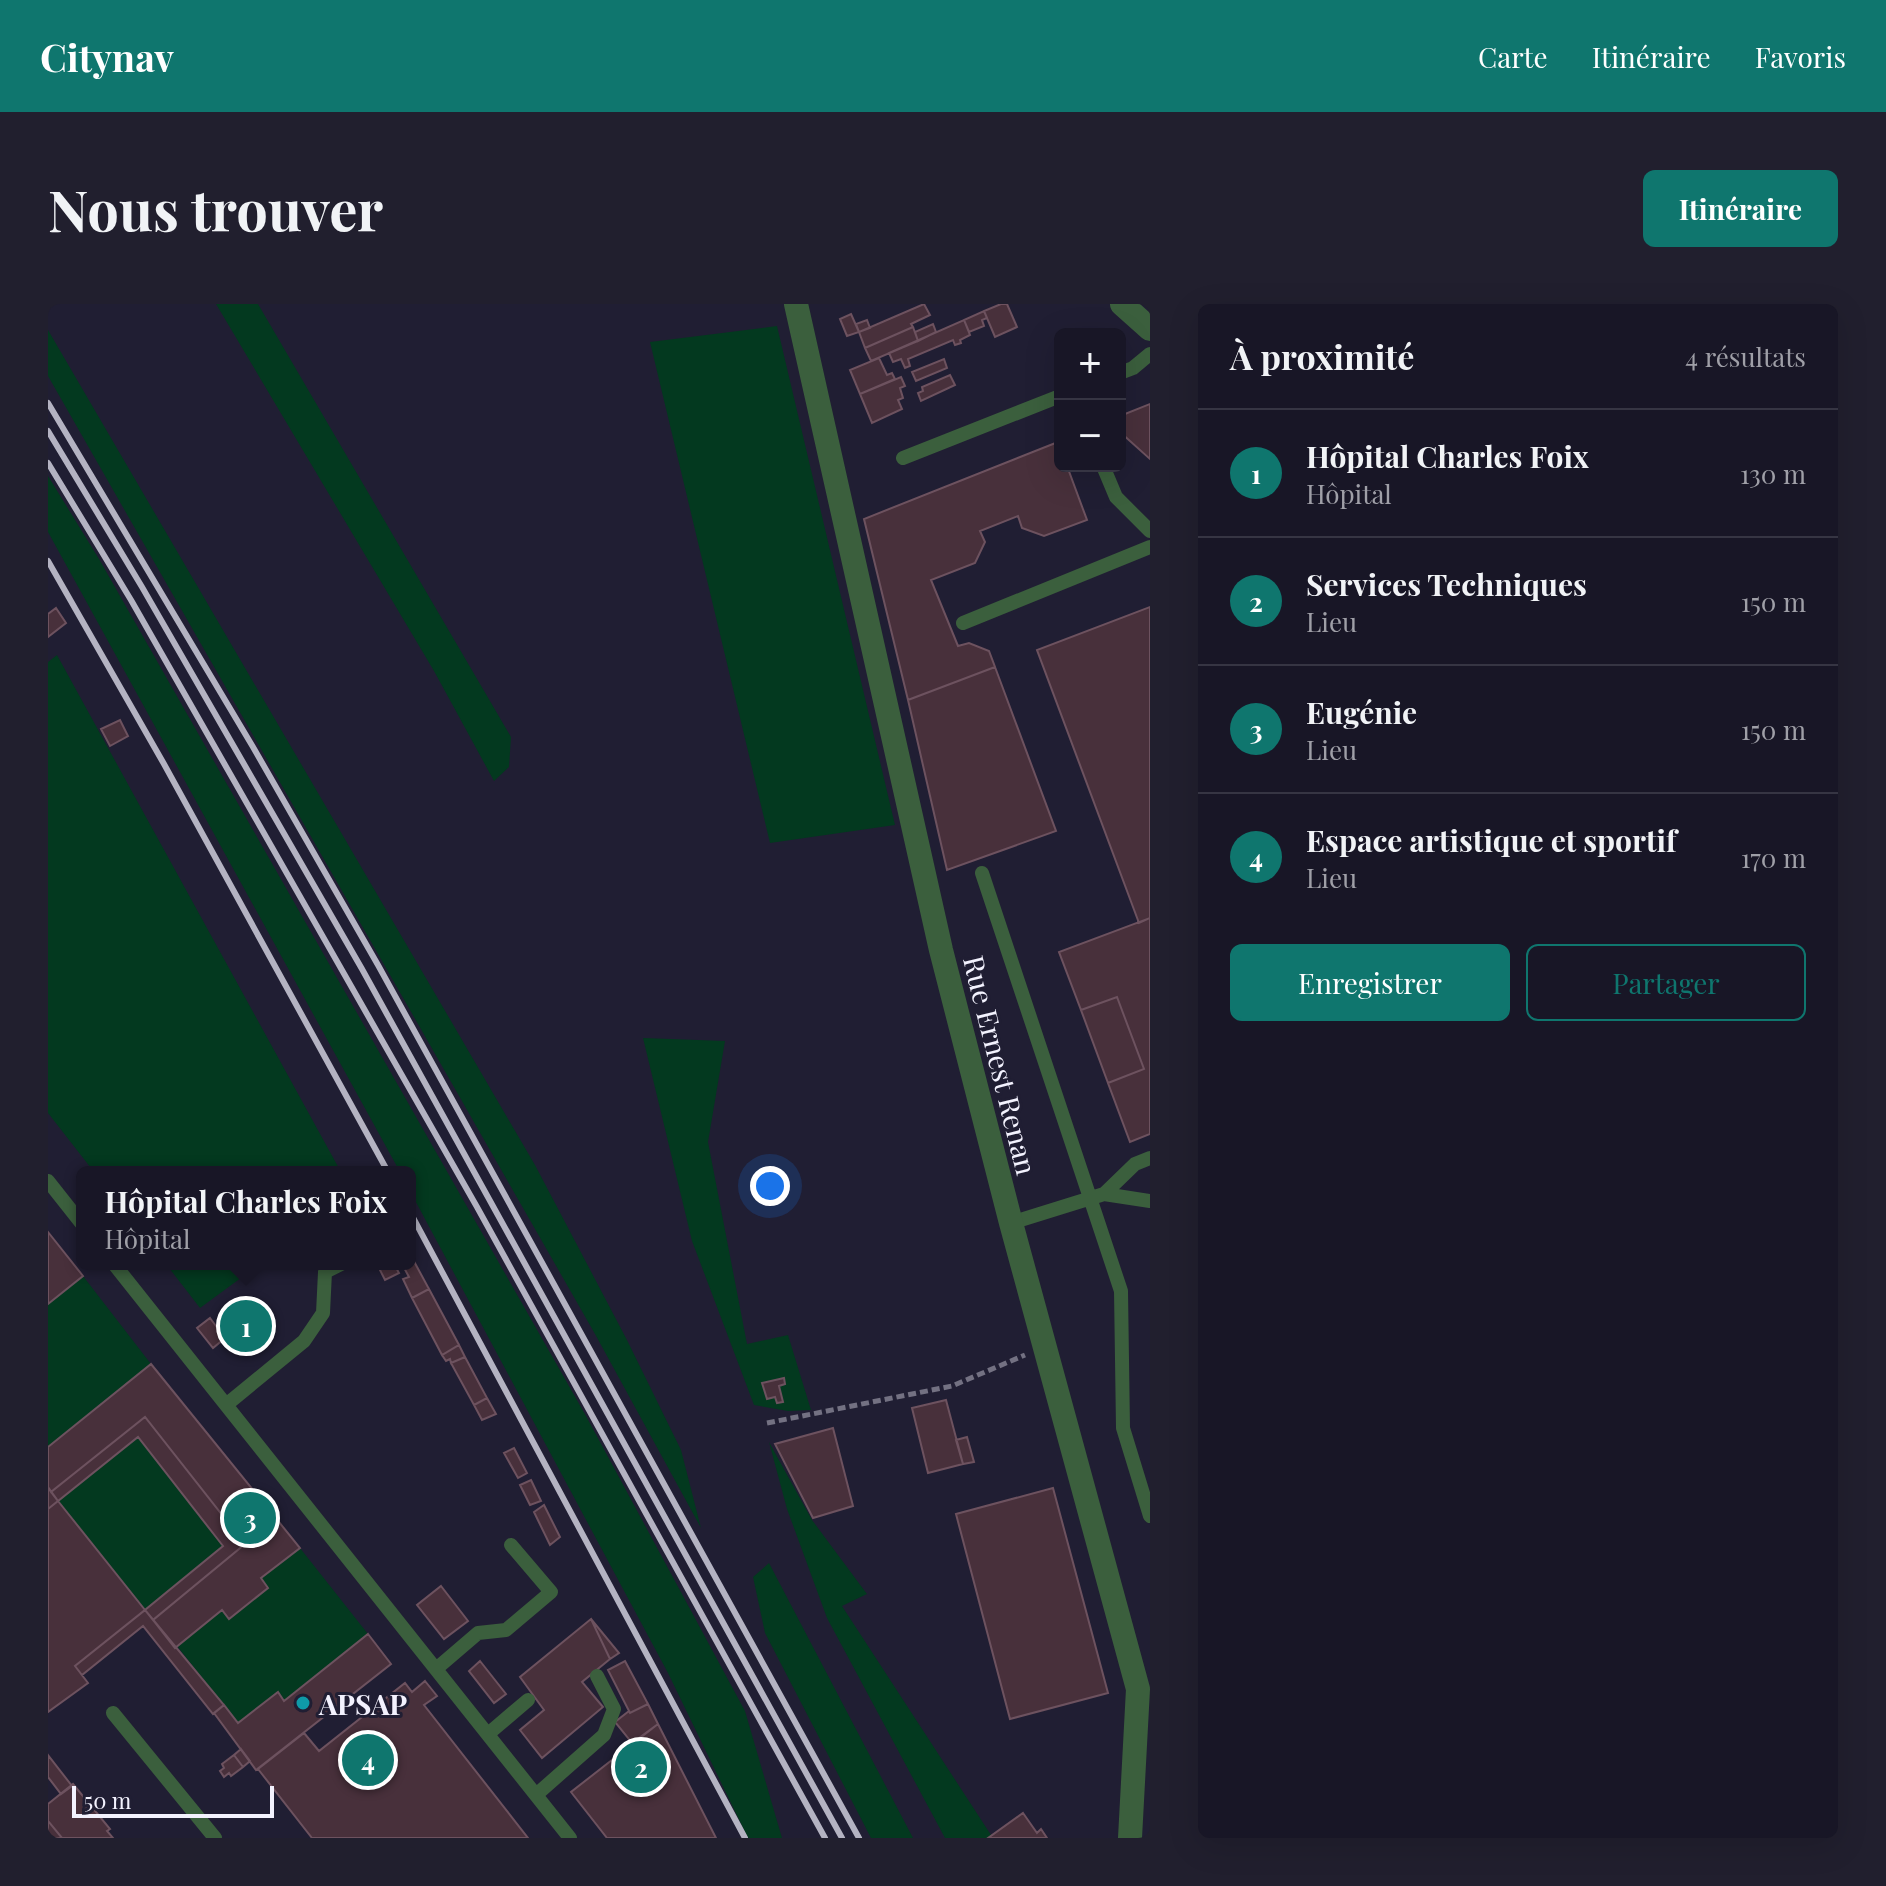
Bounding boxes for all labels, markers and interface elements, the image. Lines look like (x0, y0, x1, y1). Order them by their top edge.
text: Citynav (40, 31, 174, 82)
text: Carte (1478, 38, 1548, 75)
text: Itinéraire (1592, 38, 1711, 75)
text: Favoris (1755, 38, 1846, 75)
button: Itinéraire (1643, 170, 1838, 247)
text: Nous trouver (48, 171, 383, 246)
map controls (1054, 328, 1126, 472)
button: + (1054, 328, 1126, 400)
text: À proximité (1230, 333, 1414, 379)
text: 4 résultats (1685, 339, 1806, 374)
button: − (1054, 400, 1126, 472)
text: Hôpital Charles Foix (1306, 436, 1589, 476)
text: 1 (1251, 456, 1261, 491)
text: 130 m (1740, 456, 1806, 491)
text: Hôpital (1306, 476, 1392, 511)
text: Services Techniques (1306, 564, 1587, 604)
text: 2 (1249, 584, 1263, 619)
text: 150 m (1741, 584, 1806, 619)
text: Lieu (1306, 604, 1357, 639)
text: Eugénie (1306, 692, 1417, 732)
text: 3 (1250, 712, 1262, 747)
text: 150 m (1741, 712, 1806, 747)
text: Lieu (1306, 732, 1357, 767)
text: Espace artistique et sportif (1306, 820, 1677, 860)
text: 4 (1249, 840, 1263, 875)
text: 170 m (1741, 840, 1806, 875)
text: Lieu (1306, 860, 1357, 895)
button: Enregistrer (1230, 944, 1510, 1021)
button: Partager (1526, 944, 1806, 1021)
street label: Rue Ernest Renan (956, 952, 1046, 1179)
popup (76, 1166, 416, 1270)
your location (750, 1166, 790, 1206)
text: Hôpital Charles Foix (105, 1181, 387, 1221)
text: Hôpital (105, 1221, 190, 1256)
pin: 1 (220, 1296, 272, 1356)
pin: 3 (224, 1488, 276, 1548)
place label: APSAP (318, 1685, 407, 1722)
marker: APSAP (294, 1694, 312, 1712)
pin: 4 (342, 1730, 394, 1790)
pin: 2 (615, 1737, 667, 1797)
scale bar (72, 1782, 274, 1818)
text: 50 m (84, 1785, 131, 1815)

